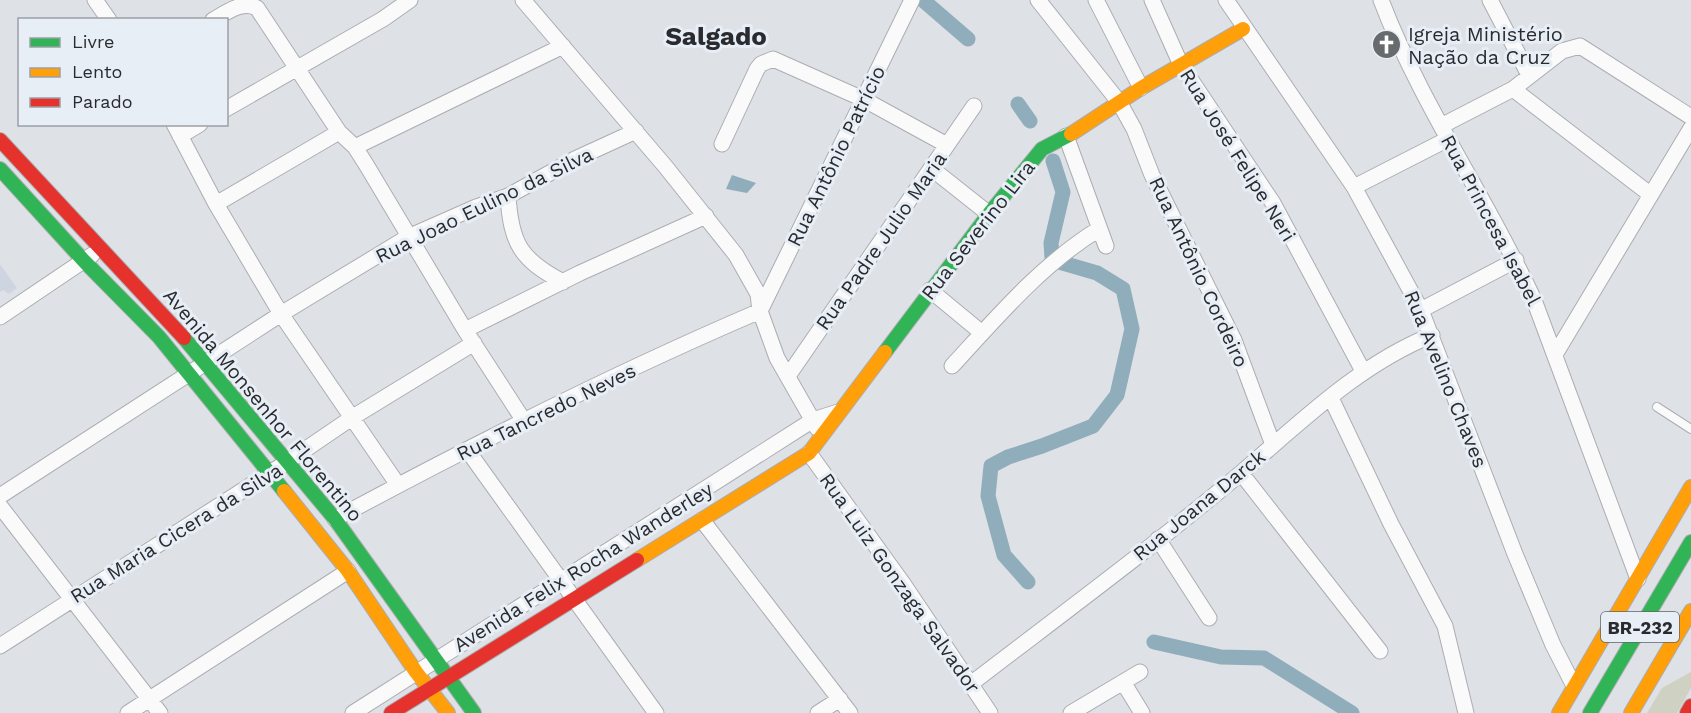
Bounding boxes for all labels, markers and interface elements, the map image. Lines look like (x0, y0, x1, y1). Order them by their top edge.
legend (18, 18, 228, 126)
district label: Salgado (665, 21, 767, 51)
place label: Igreja Ministério Nação da Cruz (1408, 22, 1563, 69)
church icon: Igreja Ministério Nação da Cruz (1371, 29, 1403, 61)
text: Livre (72, 31, 114, 52)
text: Lento (72, 61, 122, 82)
street label: Rua Antônio Patrício (782, 62, 890, 250)
street label: Rua José Felipe Neri (1175, 64, 1301, 246)
text: Parado (72, 91, 133, 112)
street label: Rua Princesa Isabel (1436, 131, 1546, 309)
street label: Rua Joao Eulino da Silva (371, 142, 597, 268)
street label: Rua Padre Julio Maria (810, 147, 952, 335)
street label: Rua Severino Lira (916, 156, 1040, 304)
street label: Rua Antônio Cordeiro (1144, 173, 1254, 371)
street label: Avenida Monsenhor Florentino (158, 283, 368, 527)
street label: Rua Avelino Chaves (1399, 287, 1493, 471)
street label: Rua Tancredo Neves (452, 358, 640, 466)
street label: Rua Joana Darck (1128, 444, 1270, 566)
street label: Rua Maria Cicera da Silva (66, 458, 286, 608)
street label: Rua Luiz Gonzaga Salvador (815, 468, 985, 698)
street label: Avenida Felix Rocha Wanderley (449, 477, 718, 657)
road number: BR-232 (1601, 612, 1679, 642)

